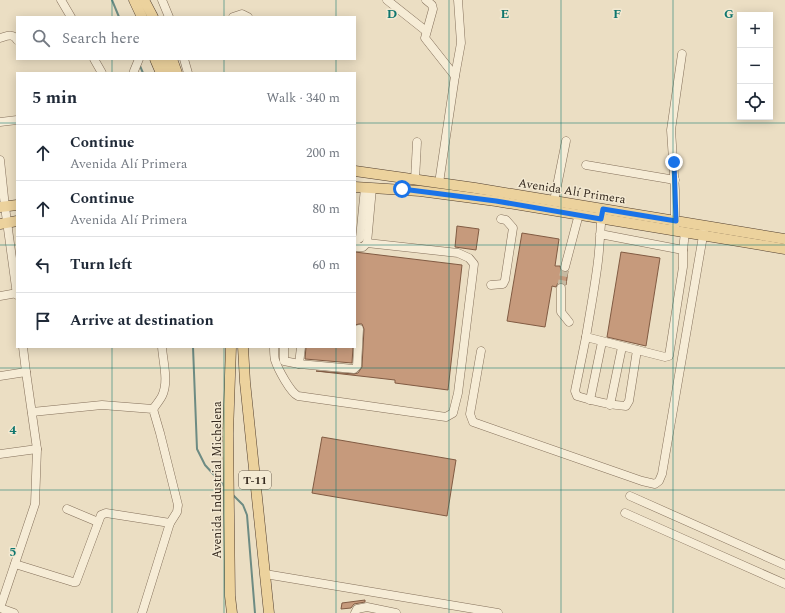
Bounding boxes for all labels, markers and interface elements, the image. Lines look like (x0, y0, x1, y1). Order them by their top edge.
text: D (387, 4, 397, 24)
text: E (501, 4, 510, 24)
text: F (613, 4, 621, 24)
text: G (724, 4, 734, 24)
map controls (737, 12, 773, 120)
button: + (737, 12, 773, 48)
search box (16, 16, 356, 60)
icon: search (30, 27, 52, 49)
text: Search here (62, 27, 140, 50)
button: − (737, 48, 773, 84)
button: locate (737, 84, 773, 120)
text: 5 min (32, 85, 77, 111)
text: Walk · 340 m (266, 88, 340, 108)
text: Continue (70, 131, 135, 154)
icon: ahead (32, 142, 54, 164)
text: 200 m (306, 143, 340, 163)
route end (665, 153, 683, 171)
text: Avenida Alí Primera (70, 154, 187, 174)
street label: Avenida Alí Primera (517, 174, 627, 209)
route start (393, 180, 411, 198)
text: Continue (70, 187, 135, 210)
icon: ahead (32, 198, 54, 220)
text: 80 m (313, 199, 340, 219)
text: Avenida Alí Primera (70, 210, 187, 230)
text: Turn left (70, 253, 132, 276)
icon: left (32, 254, 54, 276)
text: 60 m (313, 255, 340, 275)
text: Arrive at destination (70, 309, 214, 332)
icon: arrive (32, 310, 54, 332)
street label: Avenida Industrial Michelena (208, 401, 227, 559)
text: 4 (9, 420, 17, 440)
road number: T-11 (239, 471, 271, 489)
text: 5 (9, 542, 17, 562)

